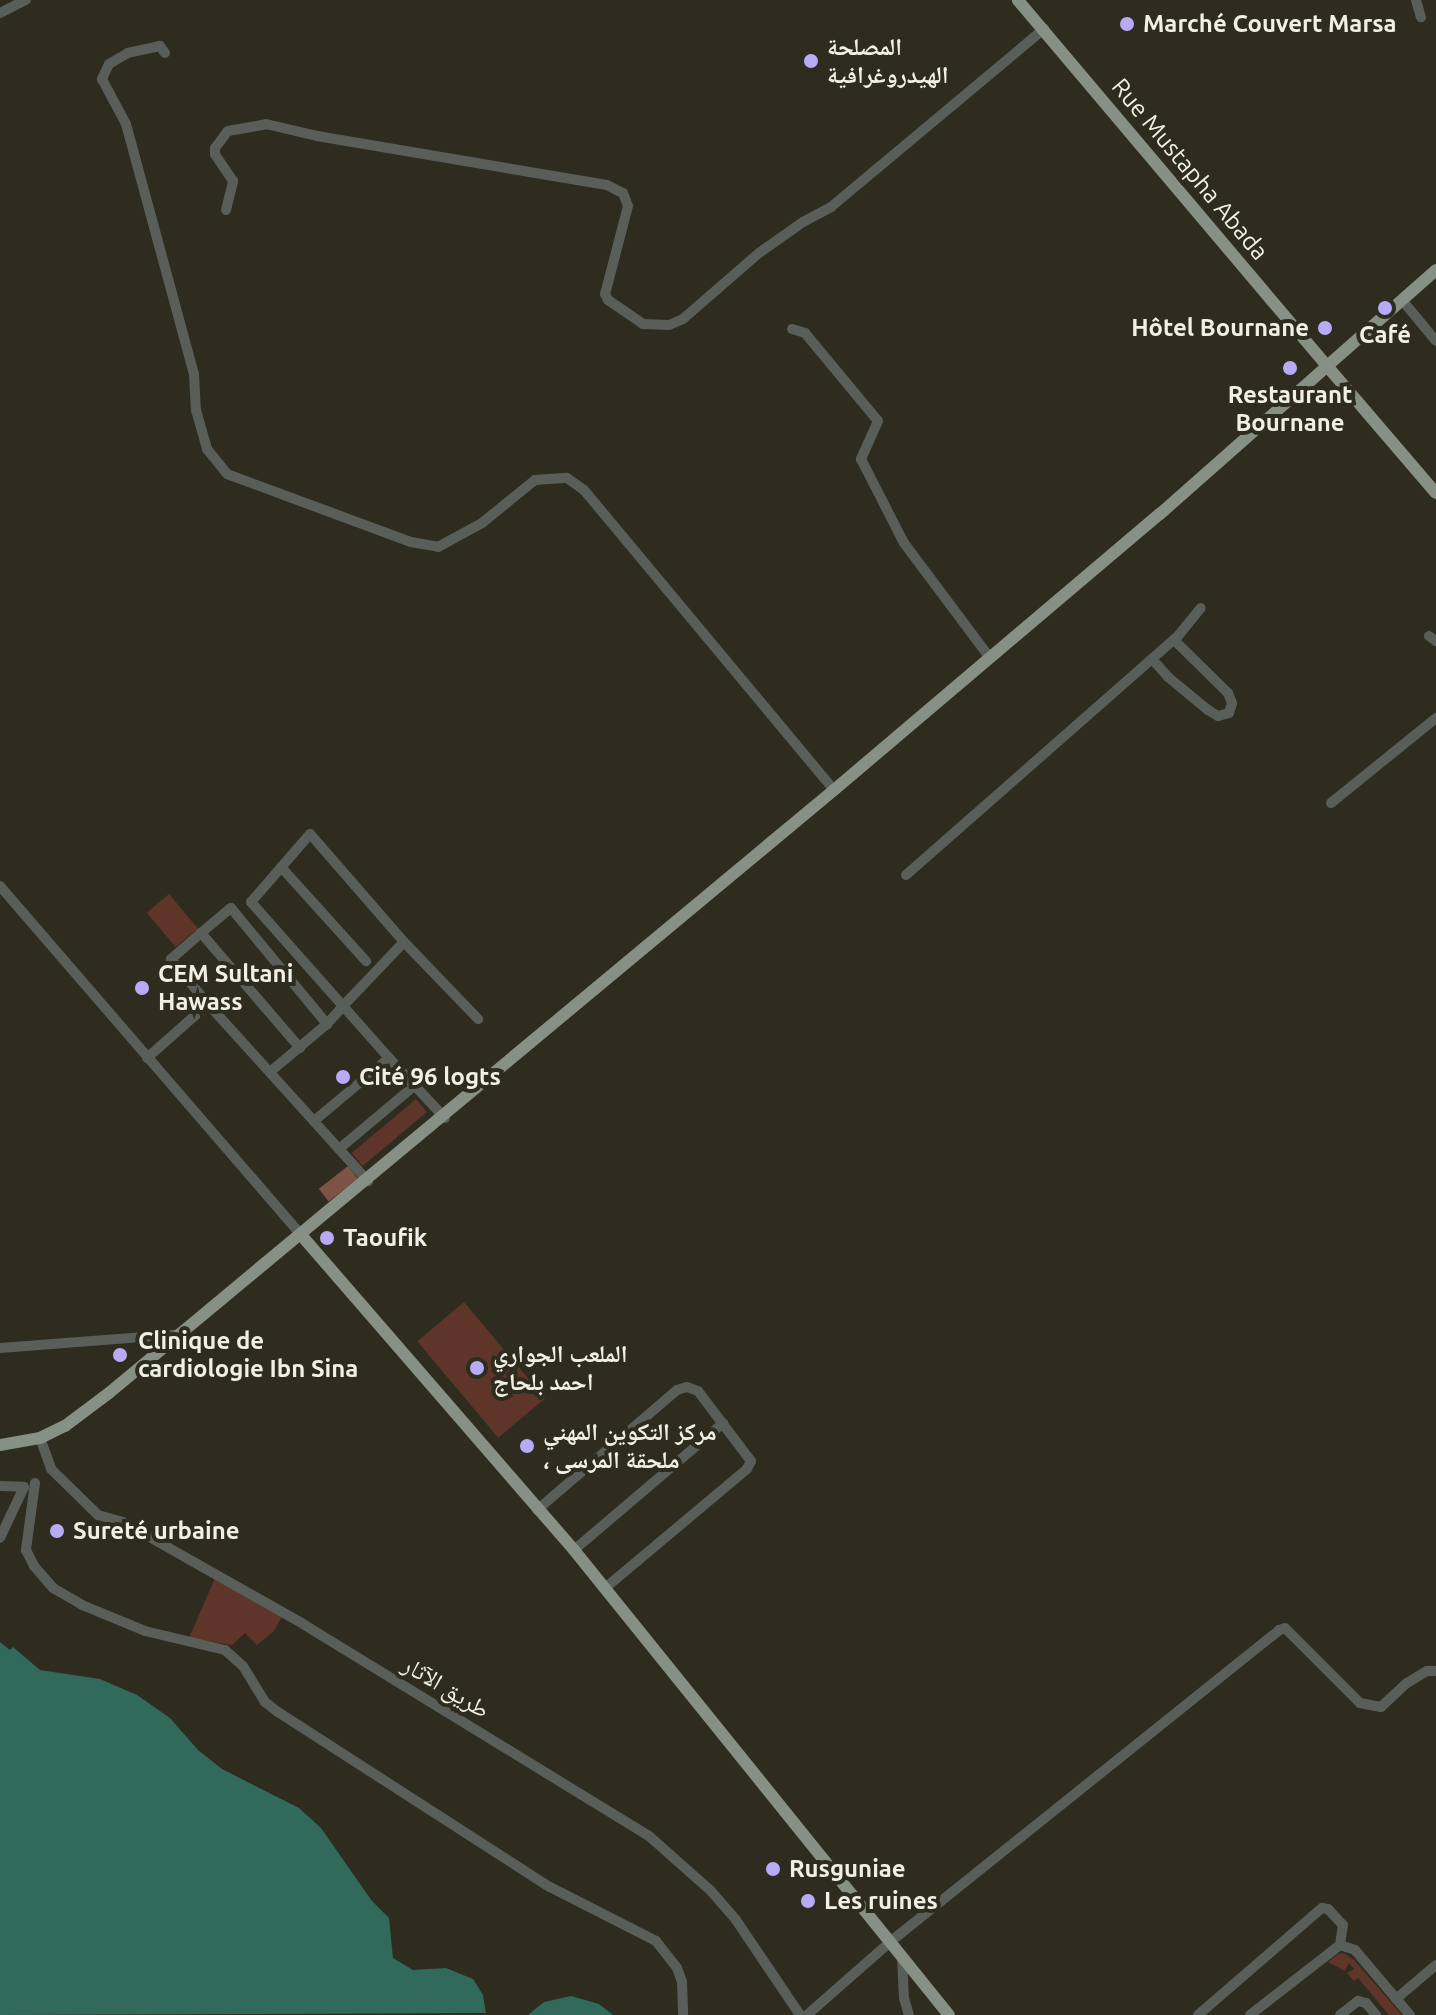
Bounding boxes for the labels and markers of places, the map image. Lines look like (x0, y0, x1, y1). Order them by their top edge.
place label: Marché Couvert Marsa (1143, 10, 1397, 38)
marker: Marché Couvert Marsa (1118, 15, 1136, 33)
place label: المصلحة الهيدروغرافية (827, 33, 949, 89)
marker: المصلحة الهيدروغرافية (802, 52, 820, 70)
marker: Café (1376, 299, 1394, 317)
place label: Hôtel Bournane (1131, 314, 1309, 342)
marker: Hôtel Bournane (1316, 319, 1334, 337)
place label: Café (1359, 321, 1411, 349)
marker: Restaurant Bournane (1281, 359, 1299, 377)
place label: Restaurant Bournane (1228, 381, 1352, 437)
place label: CEM Sultani Hawass (158, 960, 293, 1016)
marker: CEM Sultani Hawass (133, 979, 151, 997)
place label: Cité 96 logts (359, 1063, 501, 1091)
marker: Cité 96 logts (334, 1068, 352, 1086)
place label: Taoufik (343, 1224, 427, 1252)
marker: Taoufik (318, 1229, 336, 1247)
place label: Clinique de cardiologie Ibn Sina (138, 1327, 358, 1383)
place label: الملعب الجواري احمد بلحاج (493, 1340, 627, 1396)
marker: Clinique de cardiologie Ibn Sina (109, 1344, 131, 1366)
marker: الملعب الجواري احمد بلحاج (468, 1359, 486, 1377)
place label: مركز التكوين المهني ، ملحقة المرسى (543, 1418, 717, 1474)
marker: مركز التكوين المهني ، ملحقة المرسى (518, 1437, 536, 1455)
place label: Sureté urbaine (73, 1517, 240, 1545)
marker: Sureté urbaine (48, 1522, 66, 1540)
place label: Rusguniae (789, 1855, 906, 1883)
marker: Rusguniae (764, 1860, 782, 1878)
place label: Les ruines (824, 1887, 938, 1915)
marker: Les ruines (799, 1892, 817, 1910)

